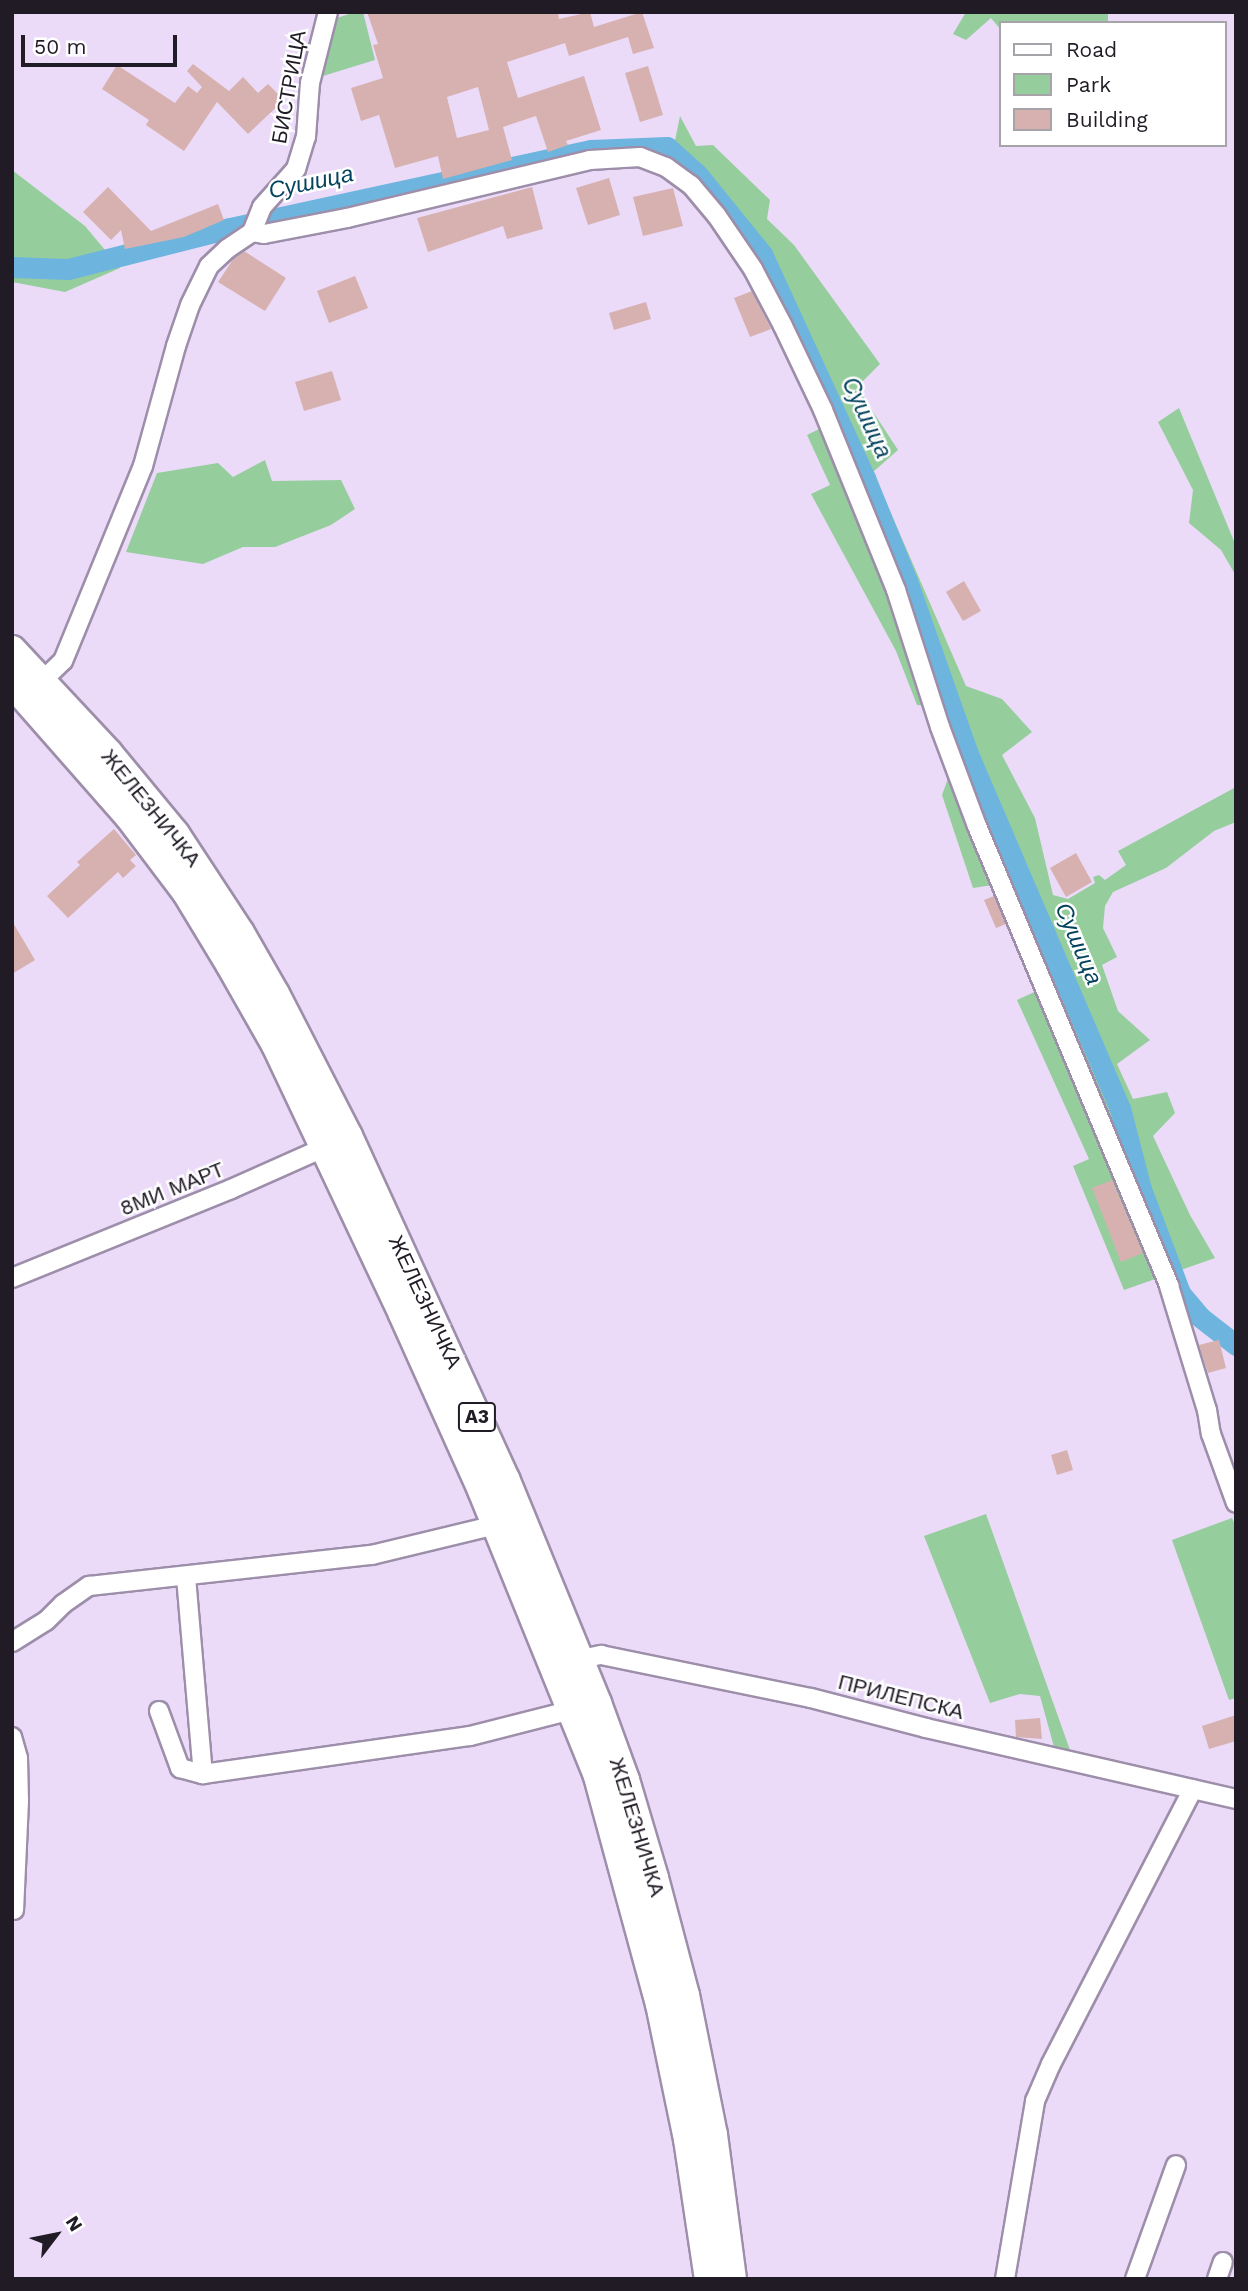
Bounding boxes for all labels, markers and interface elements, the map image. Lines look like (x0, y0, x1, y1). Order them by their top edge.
scale bar (24, 21, 180, 65)
legend (1000, 21, 1227, 147)
street label: БИСТРИЦА (267, 28, 311, 146)
text: 50 m (34, 34, 86, 59)
text: Road (1066, 37, 1117, 62)
text: Park (1066, 72, 1111, 97)
text: Building (1066, 107, 1148, 132)
water label: Сушица (266, 161, 356, 205)
water label: Сушица (835, 373, 897, 463)
street label: ЖЕЛЕЗНИЧКА (96, 744, 206, 872)
water label: Сушица (1049, 899, 1107, 989)
street label: 8МИ МАРТ (116, 1157, 228, 1221)
street label: ЖЕЛЕЗНИЧКА (383, 1231, 467, 1373)
road number: A3 (458, 1401, 496, 1432)
street label: ПРИЛЕПСКА (836, 1669, 966, 1725)
street label: ЖЕЛЕЗНИЧКА (604, 1755, 670, 1899)
north arrow (21, 2200, 91, 2270)
text: N (61, 2212, 88, 2236)

